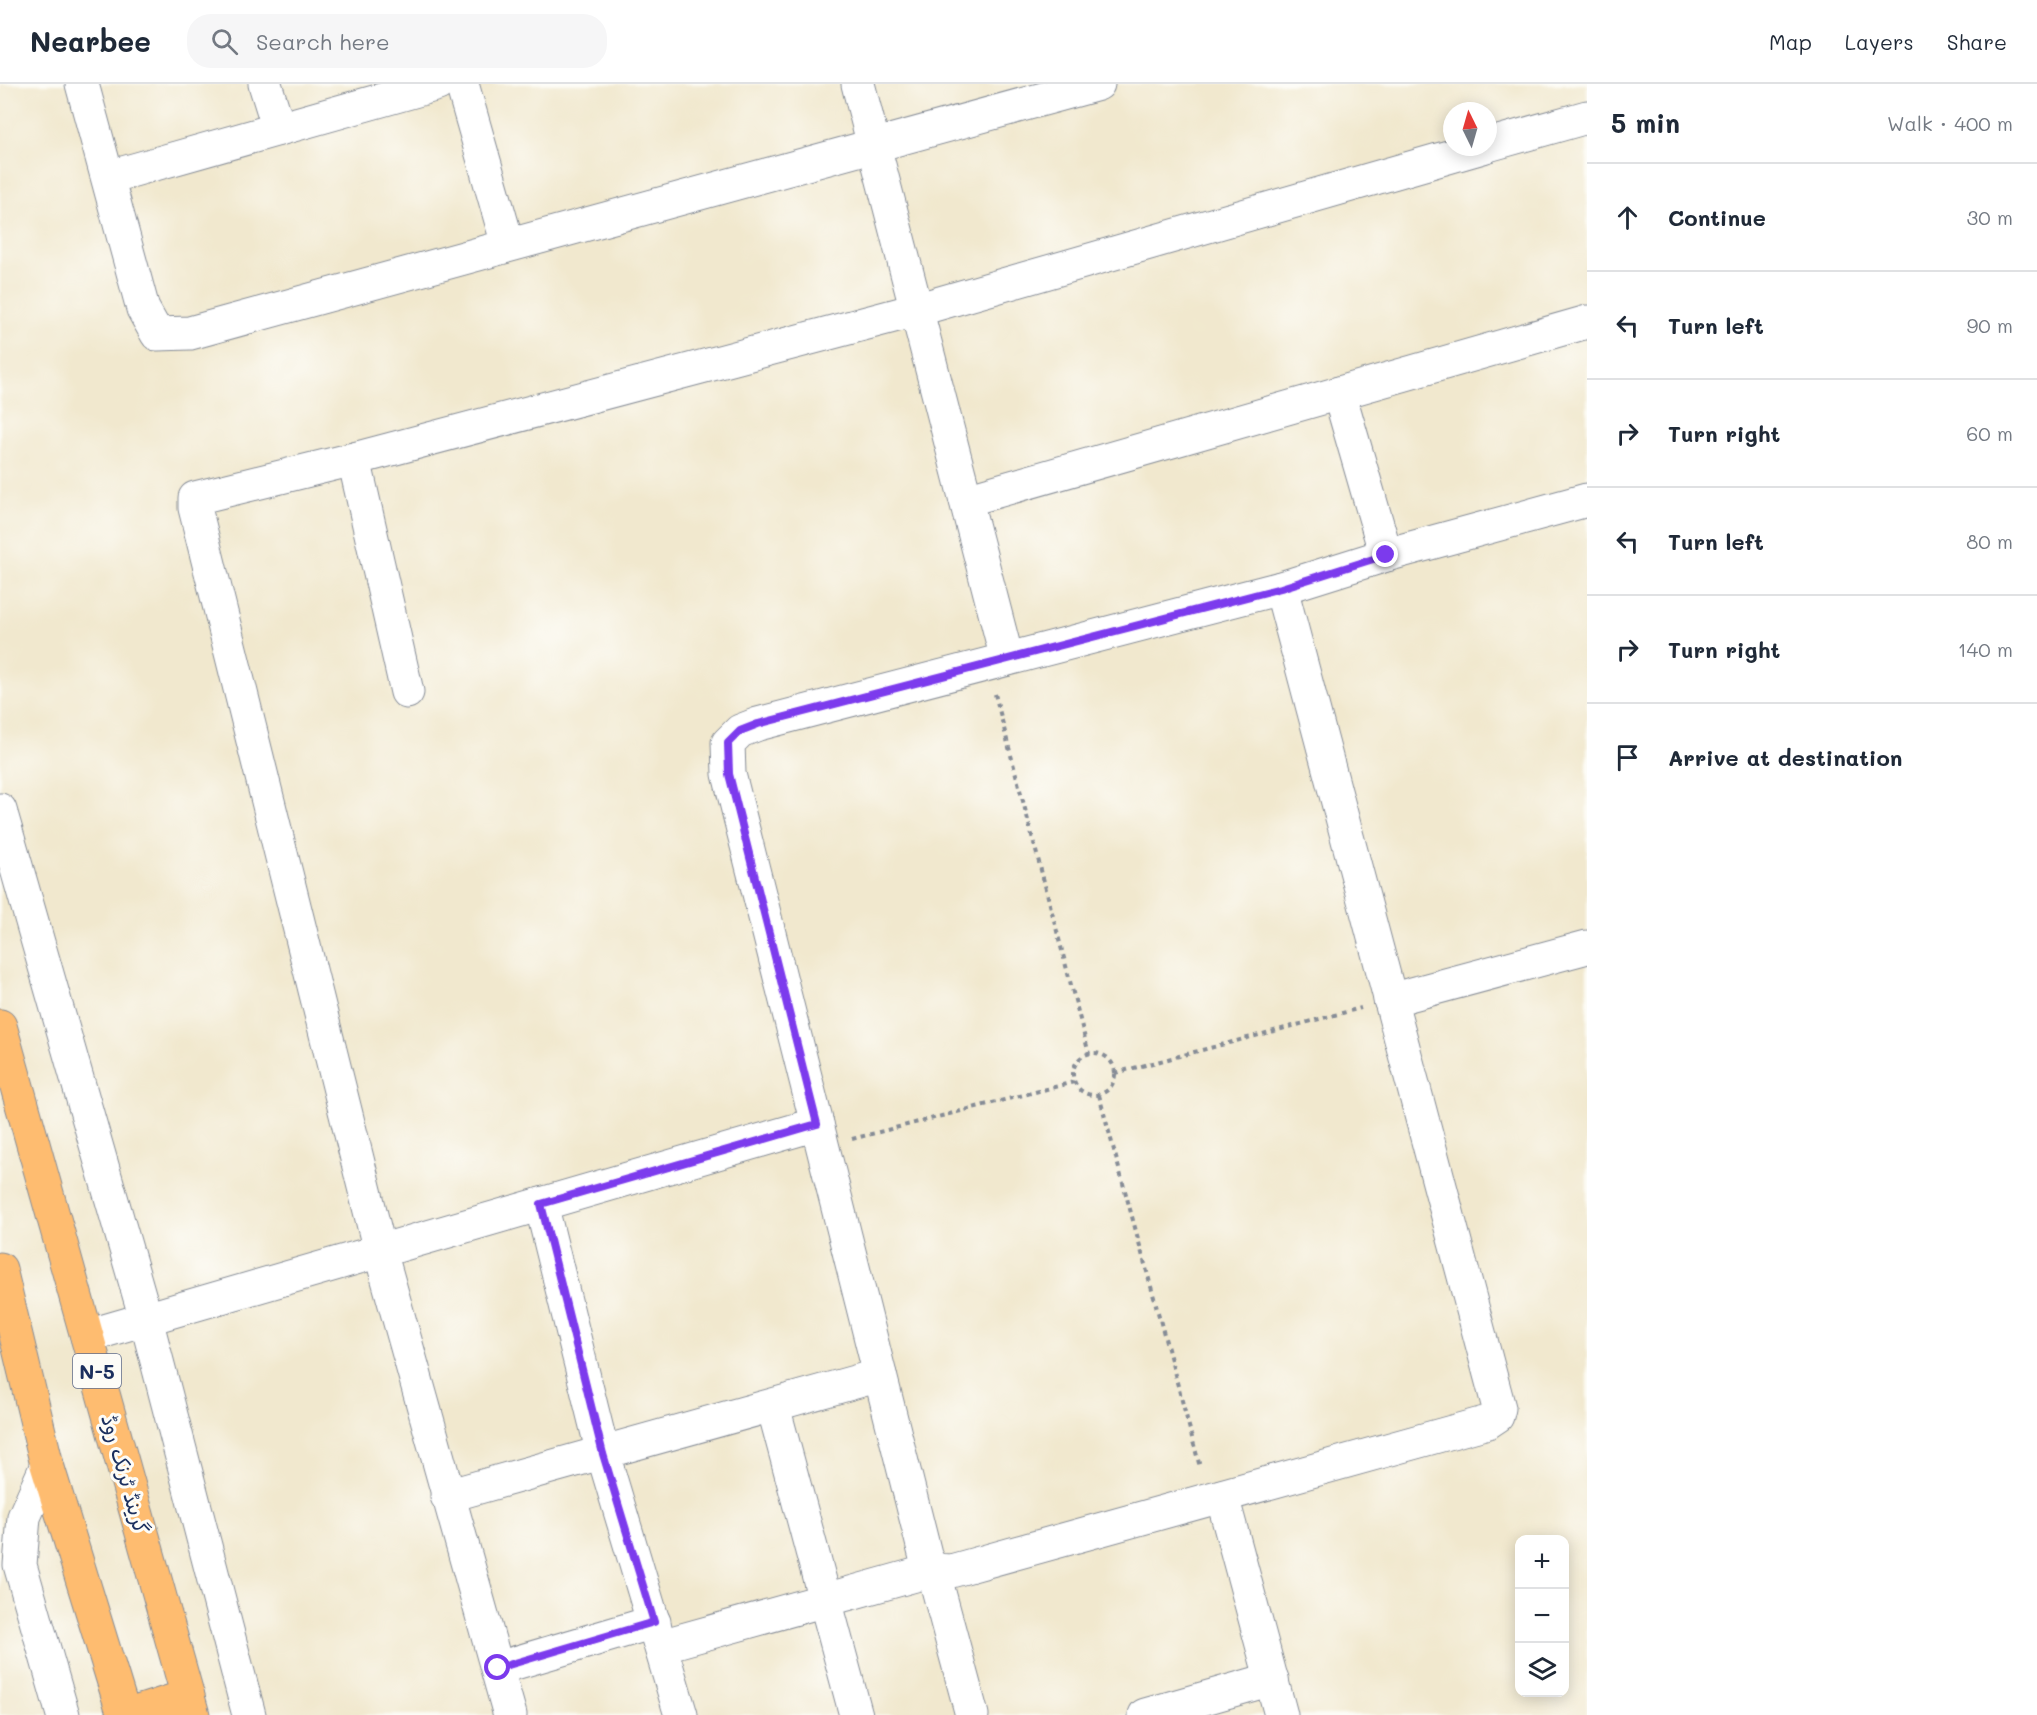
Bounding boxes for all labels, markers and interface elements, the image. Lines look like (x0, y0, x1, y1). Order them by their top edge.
search box (187, 14, 607, 68)
text: Nearbee (30, 23, 151, 59)
icon: search (208, 25, 241, 58)
text: Search here (256, 27, 390, 56)
text: Map (1769, 28, 1812, 55)
text: Layers (1845, 28, 1914, 55)
text: Share (1947, 28, 2007, 55)
north arrow (1443, 102, 1497, 156)
text: 5 min (1611, 106, 1680, 140)
text: Walk · 400 m (1887, 110, 2013, 136)
icon: ahead (1611, 201, 1644, 234)
text: Continue (1668, 203, 1766, 232)
text: 30 m (1967, 204, 2013, 230)
icon: left (1611, 309, 1644, 342)
text: Turn left (1668, 311, 1764, 340)
text: 90 m (1967, 312, 2013, 338)
icon: right (1611, 417, 1644, 450)
text: Turn right (1668, 419, 1780, 448)
text: 60 m (1966, 420, 2013, 446)
icon: left (1611, 525, 1644, 558)
text: Turn left (1668, 527, 1764, 556)
text: 80 m (1966, 528, 2013, 554)
route end (1372, 541, 1398, 567)
icon: right (1611, 633, 1644, 666)
text: Turn right (1668, 635, 1780, 664)
text: 140 m (1958, 636, 2013, 662)
icon: arrive (1611, 741, 1644, 774)
text: Arrive at destination (1668, 743, 1903, 772)
road number: N-5 (73, 1354, 121, 1388)
street label: گرینڈ ٹرنک روڈ (96, 1411, 156, 1537)
map controls (1515, 1535, 1569, 1697)
button: + (1515, 1535, 1569, 1589)
button: − (1515, 1589, 1569, 1643)
button: layers (1515, 1643, 1569, 1697)
route start (484, 1654, 510, 1680)

